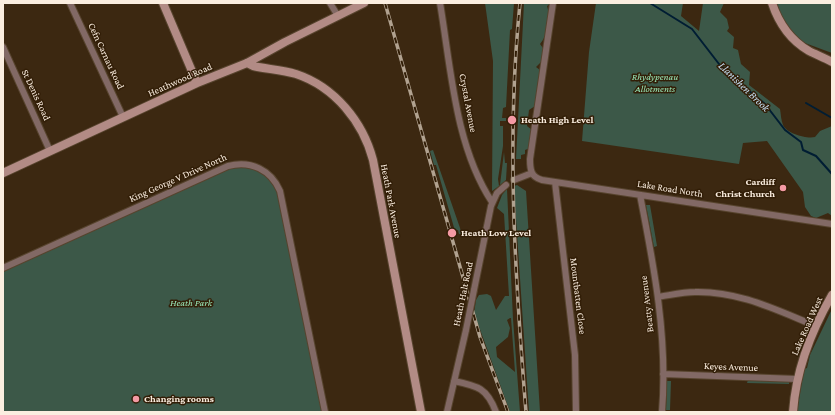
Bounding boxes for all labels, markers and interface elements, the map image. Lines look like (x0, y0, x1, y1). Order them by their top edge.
street label: Cefn Carnau Road (85, 21, 127, 91)
water label: Llanishen Brook (716, 59, 772, 115)
street label: Heathwood Road (146, 61, 214, 99)
street label: St Denis Road (19, 68, 53, 122)
park label: Rhydypenau Allotments (632, 71, 678, 94)
street label: Crystal Avenue (456, 73, 480, 133)
marker: Heath High Level (506, 114, 518, 126)
place label: Heath High Level (521, 114, 593, 126)
street label: King George V Drive North (127, 151, 229, 205)
street label: Heath Park Avenue (378, 163, 404, 239)
place label: Cardiff Christ Church (715, 176, 775, 200)
street label: Lake Road North (636, 178, 704, 200)
marker: Cardiff Christ Church (778, 183, 788, 193)
marker: Heath Low Level (446, 227, 458, 239)
place label: Heath Low Level (461, 227, 531, 239)
street label: Mountbatten Close (567, 257, 589, 335)
street label: Heath Halt Road (450, 261, 476, 327)
street label: Beatty Avenue (638, 275, 656, 333)
street label: Lake Road West (789, 295, 825, 357)
park label: Heath Park (170, 297, 212, 309)
street label: Keyes Avenue (704, 360, 758, 374)
place label: Changing rooms (144, 393, 214, 405)
marker: Changing rooms (131, 394, 141, 404)

